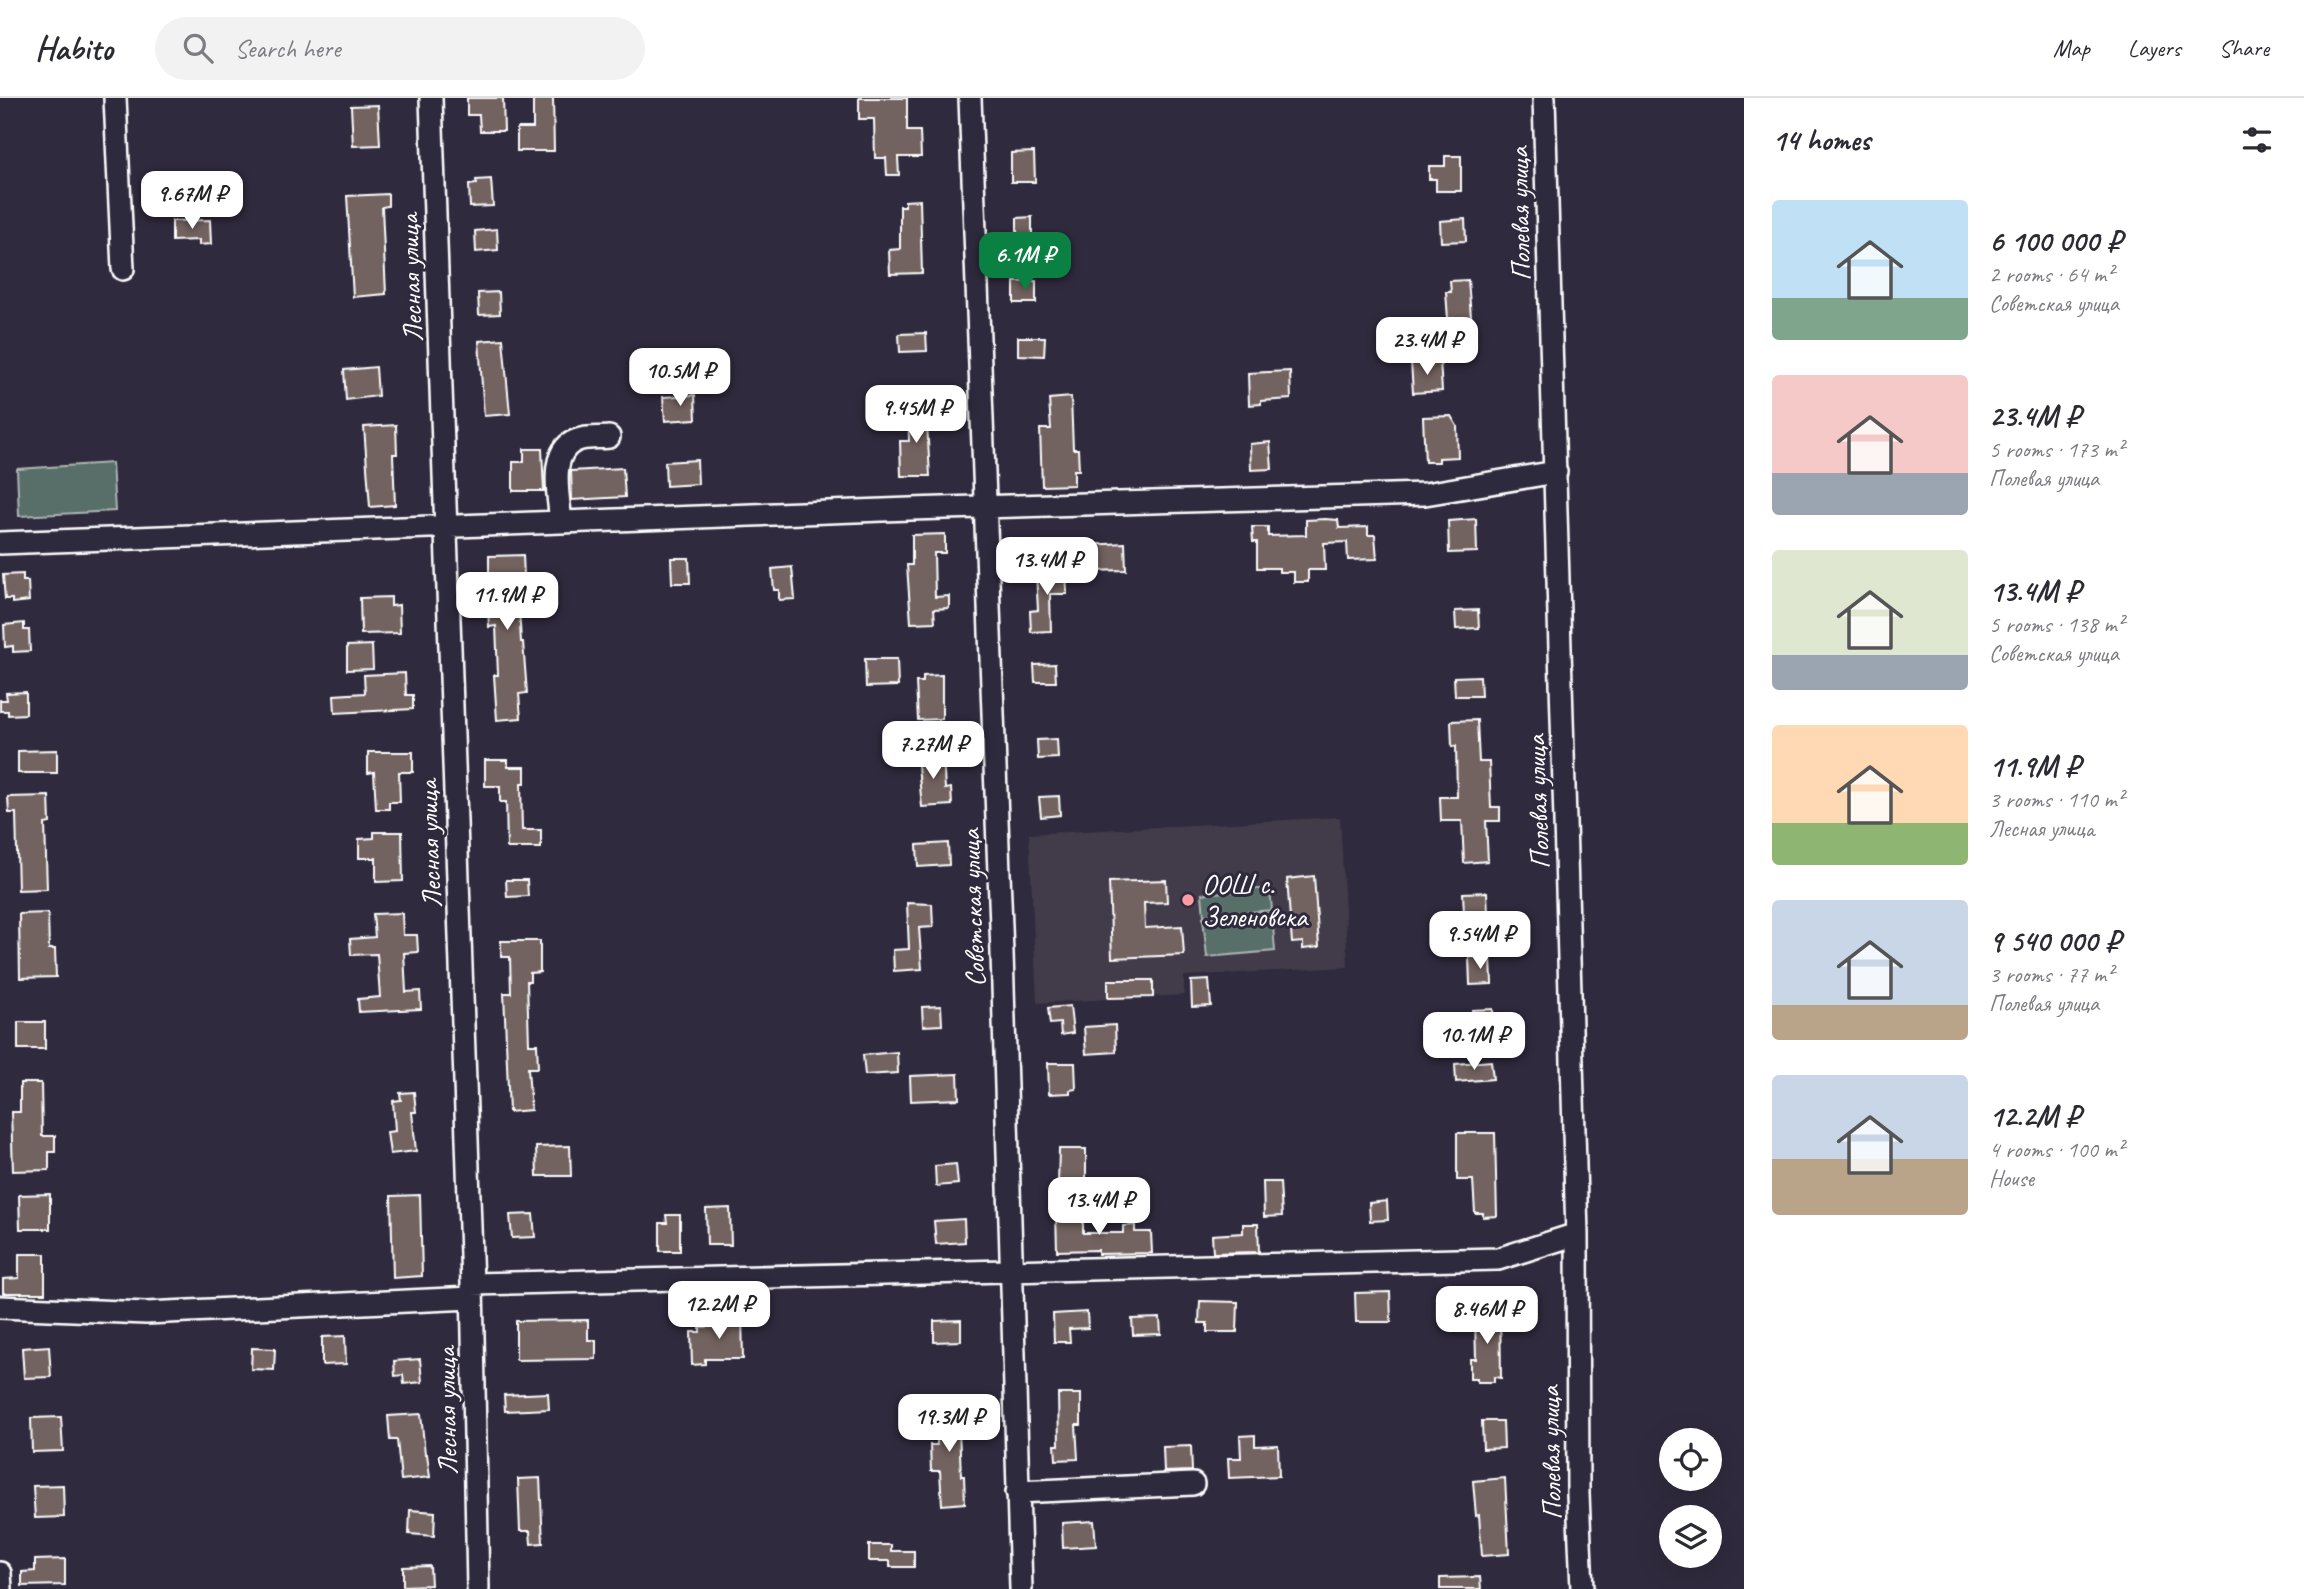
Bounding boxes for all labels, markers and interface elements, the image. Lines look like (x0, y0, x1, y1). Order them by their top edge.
search box (155, 17, 645, 80)
text: Habito (35, 27, 113, 69)
icon: search (179, 29, 217, 67)
text: Search here (235, 32, 341, 65)
text: Map (2053, 33, 2090, 63)
text: Layers (2128, 33, 2181, 63)
text: Share (2219, 33, 2269, 63)
text: 14 homes (1772, 121, 1870, 159)
icon: filters (2238, 121, 2276, 159)
street label: Полевая улица (1501, 145, 1538, 281)
pin: 9.67M ₽ (127, 172, 257, 231)
text: 9.67M ₽ (157, 179, 227, 208)
street label: Лесная улица (391, 211, 430, 343)
text: 6 100 000 ₽ (1989, 222, 2121, 260)
icon: home (1828, 228, 1912, 312)
pin: 6.1M ₽ (968, 232, 1082, 292)
text: 6.1M ₽ (995, 240, 1055, 269)
text: 2 rooms · 64 m² (1989, 260, 2113, 289)
text: Советская улица (1989, 289, 2119, 318)
pin: 23.4M ₽ (1362, 317, 1492, 377)
text: 23.4M ₽ (1392, 325, 1462, 354)
pin: 10.5M ₽ (615, 348, 745, 408)
text: 10.5M ₽ (645, 356, 715, 385)
pin: 9.45M ₽ (851, 386, 981, 445)
text: 9.45M ₽ (881, 393, 951, 422)
text: 23.4M ₽ (1989, 397, 2080, 435)
icon: home (1828, 403, 1912, 487)
text: 5 rooms · 173 m² (1989, 435, 2124, 464)
text: Полевая улица (1989, 464, 2099, 493)
pin: 13.4M ₽ (982, 538, 1112, 597)
text: 13.4M ₽ (1012, 545, 1082, 574)
text: 13.4M ₽ (1989, 572, 2080, 610)
pin: 11.9M ₽ (442, 573, 572, 632)
icon: home (1828, 578, 1912, 662)
text: 11.9M ₽ (472, 580, 542, 609)
text: 5 rooms · 138 m² (1989, 610, 2124, 639)
text: Советская улица (1989, 639, 2119, 668)
pin: 7.27M ₽ (868, 722, 998, 781)
text: 7.27M ₽ (898, 729, 968, 758)
street label: Полевая улица (1518, 733, 1557, 870)
text: 11.9M ₽ (1989, 747, 2080, 785)
icon: home (1828, 753, 1912, 837)
street label: Лесная улица (410, 777, 449, 909)
text: 3 rooms · 110 m² (1989, 785, 2124, 814)
text: Лесная улица (1989, 814, 2094, 843)
street label: Советская улица (952, 827, 993, 988)
place label: ООШ с. Зеленовска (1202, 867, 1309, 934)
marker: ООШ с. Зеленовска (1180, 892, 1196, 908)
pin: 9.54M ₽ (1415, 912, 1545, 971)
text: 9.54M ₽ (1445, 919, 1515, 948)
text: 9 540 000 ₽ (1989, 922, 2120, 960)
icon: home (1828, 928, 1912, 1012)
text: 3 rooms · 77 m² (1989, 960, 2113, 989)
text: Полевая улица (1989, 989, 2099, 1018)
pin: 10.1M ₽ (1409, 1012, 1539, 1072)
text: 10.1M ₽ (1439, 1020, 1509, 1049)
text: 12.2M ₽ (1989, 1097, 2080, 1135)
icon: home (1828, 1103, 1912, 1187)
text: 4 rooms · 100 m² (1989, 1135, 2124, 1164)
text: House (1989, 1164, 2034, 1193)
pin: 13.4M ₽ (1034, 1178, 1164, 1237)
text: 13.4M ₽ (1064, 1185, 1134, 1214)
pin: 12.2M ₽ (654, 1282, 784, 1341)
pin: 8.46M ₽ (1422, 1286, 1552, 1346)
text: 12.2M ₽ (684, 1289, 754, 1318)
text: 8.46M ₽ (1452, 1294, 1522, 1323)
street label: Лесная улица (428, 1344, 465, 1475)
street label: Полевая улица (1532, 1384, 1569, 1520)
pin: 19.3M ₽ (884, 1394, 1014, 1454)
text: 19.3M ₽ (914, 1402, 984, 1431)
map controls (1659, 1428, 1722, 1568)
button: locate (1659, 1428, 1722, 1491)
button: layers (1659, 1505, 1722, 1568)

